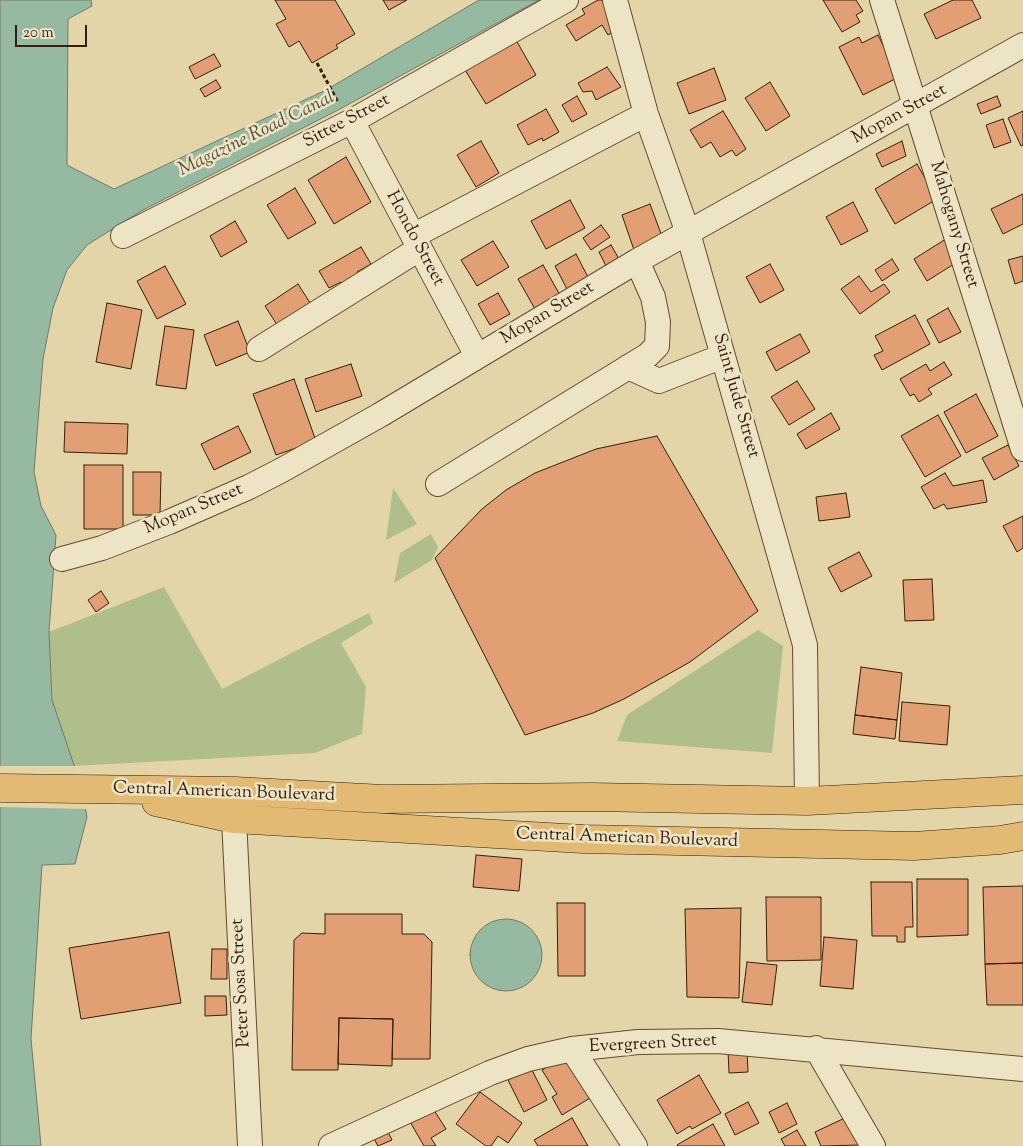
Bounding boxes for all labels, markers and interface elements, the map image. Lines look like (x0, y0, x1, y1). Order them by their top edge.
scale bar (18, 15, 90, 47)
text: 20 m (23, 23, 54, 44)
street label: Mopan Street (849, 80, 951, 150)
water label: Magazine Road Canal (175, 87, 339, 183)
street label: Sittee Street (300, 90, 394, 154)
street label: Mahogany Street (923, 159, 983, 291)
street label: Hondo Street (380, 188, 448, 290)
street label: Mopan Street (497, 278, 599, 350)
street label: Saint Jude Street (707, 331, 763, 461)
street label: Mopan Street (141, 480, 247, 540)
street label: Central American Boulevard (113, 778, 335, 808)
street label: Central American Boulevard (516, 824, 738, 854)
street label: Peter Sosa Street (228, 918, 256, 1048)
street label: Evergreen Street (588, 1031, 718, 1059)

